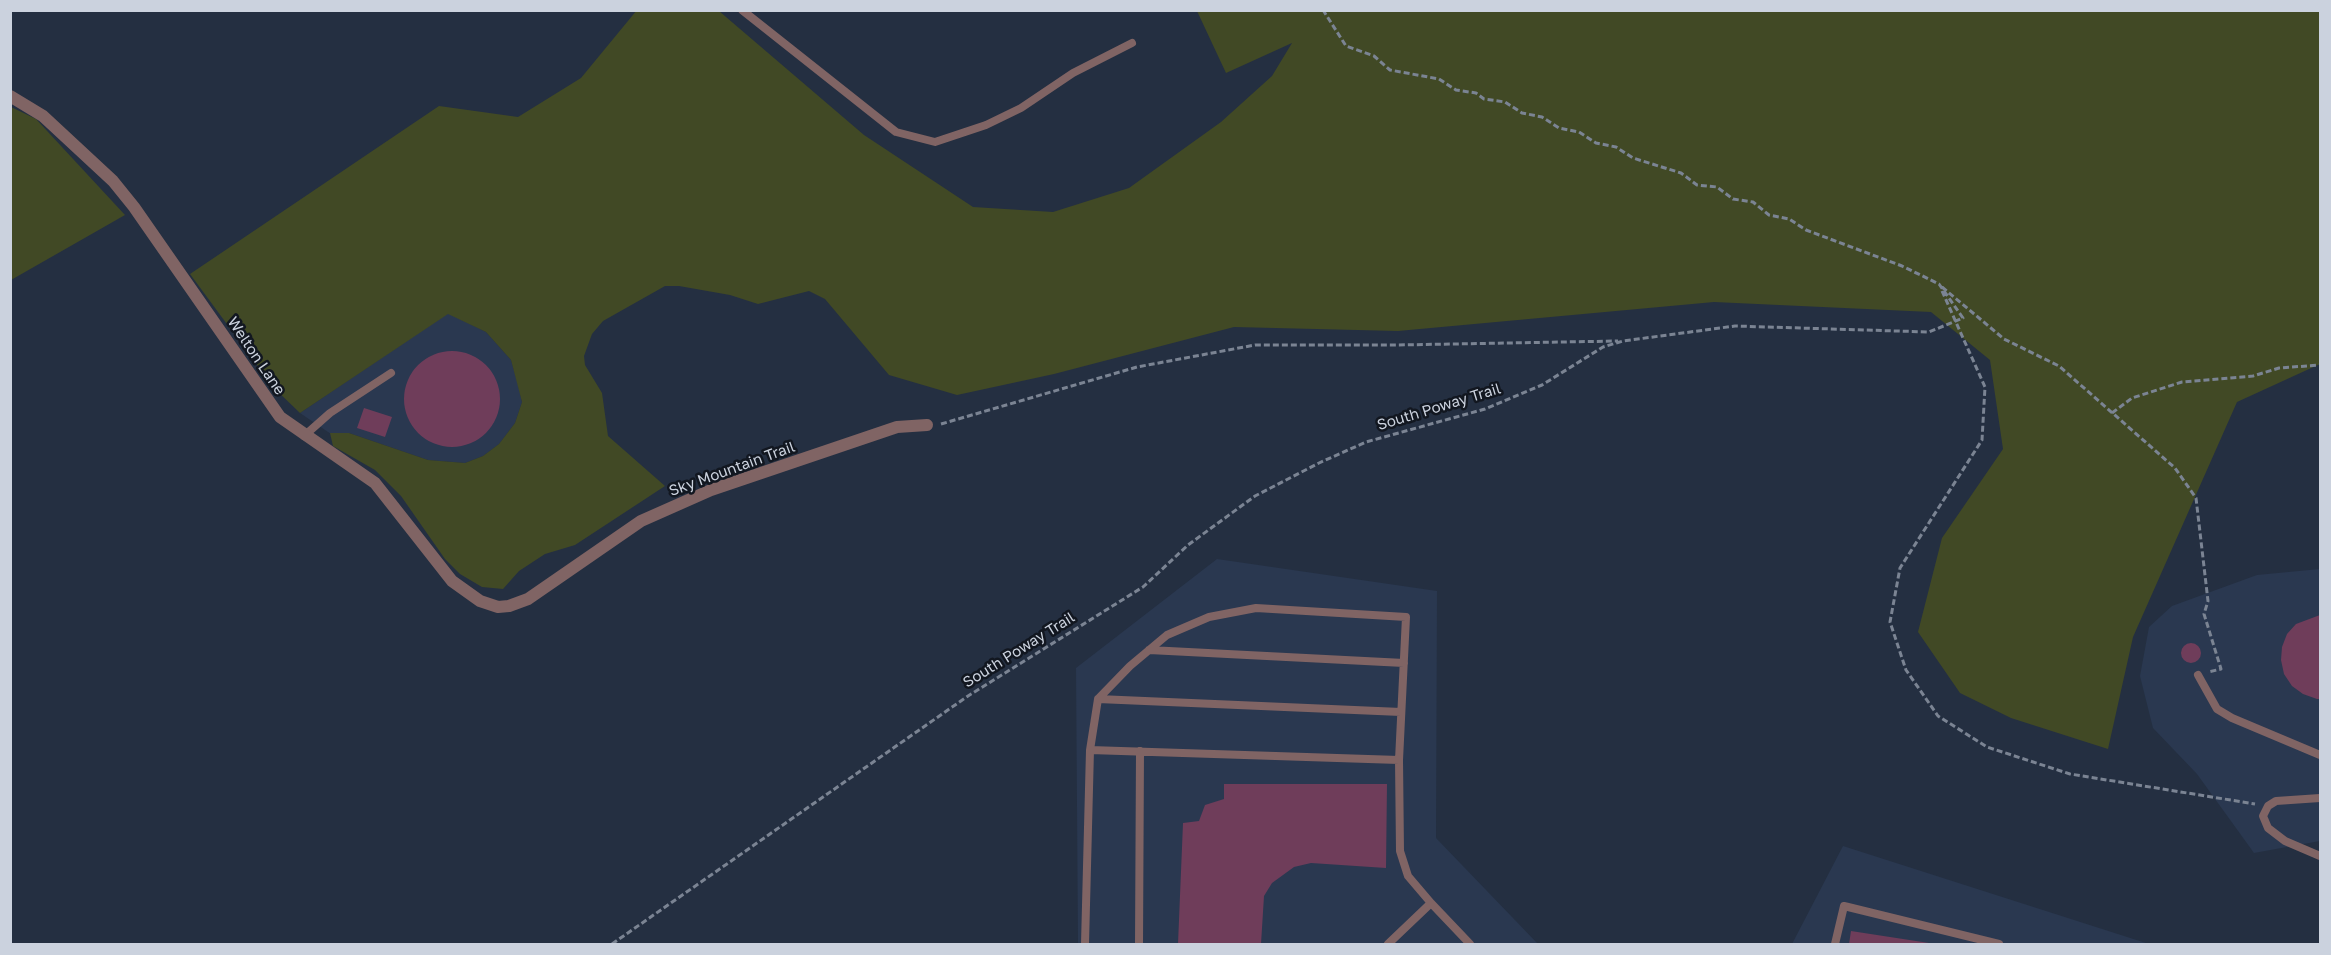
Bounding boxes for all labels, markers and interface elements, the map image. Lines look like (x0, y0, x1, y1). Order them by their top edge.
street label: Welton Lane (223, 314, 289, 398)
street label: South Poway Trail (1375, 380, 1503, 434)
street label: Sky Mountain Trail (667, 438, 797, 500)
street label: South Poway Trail (960, 608, 1078, 692)

